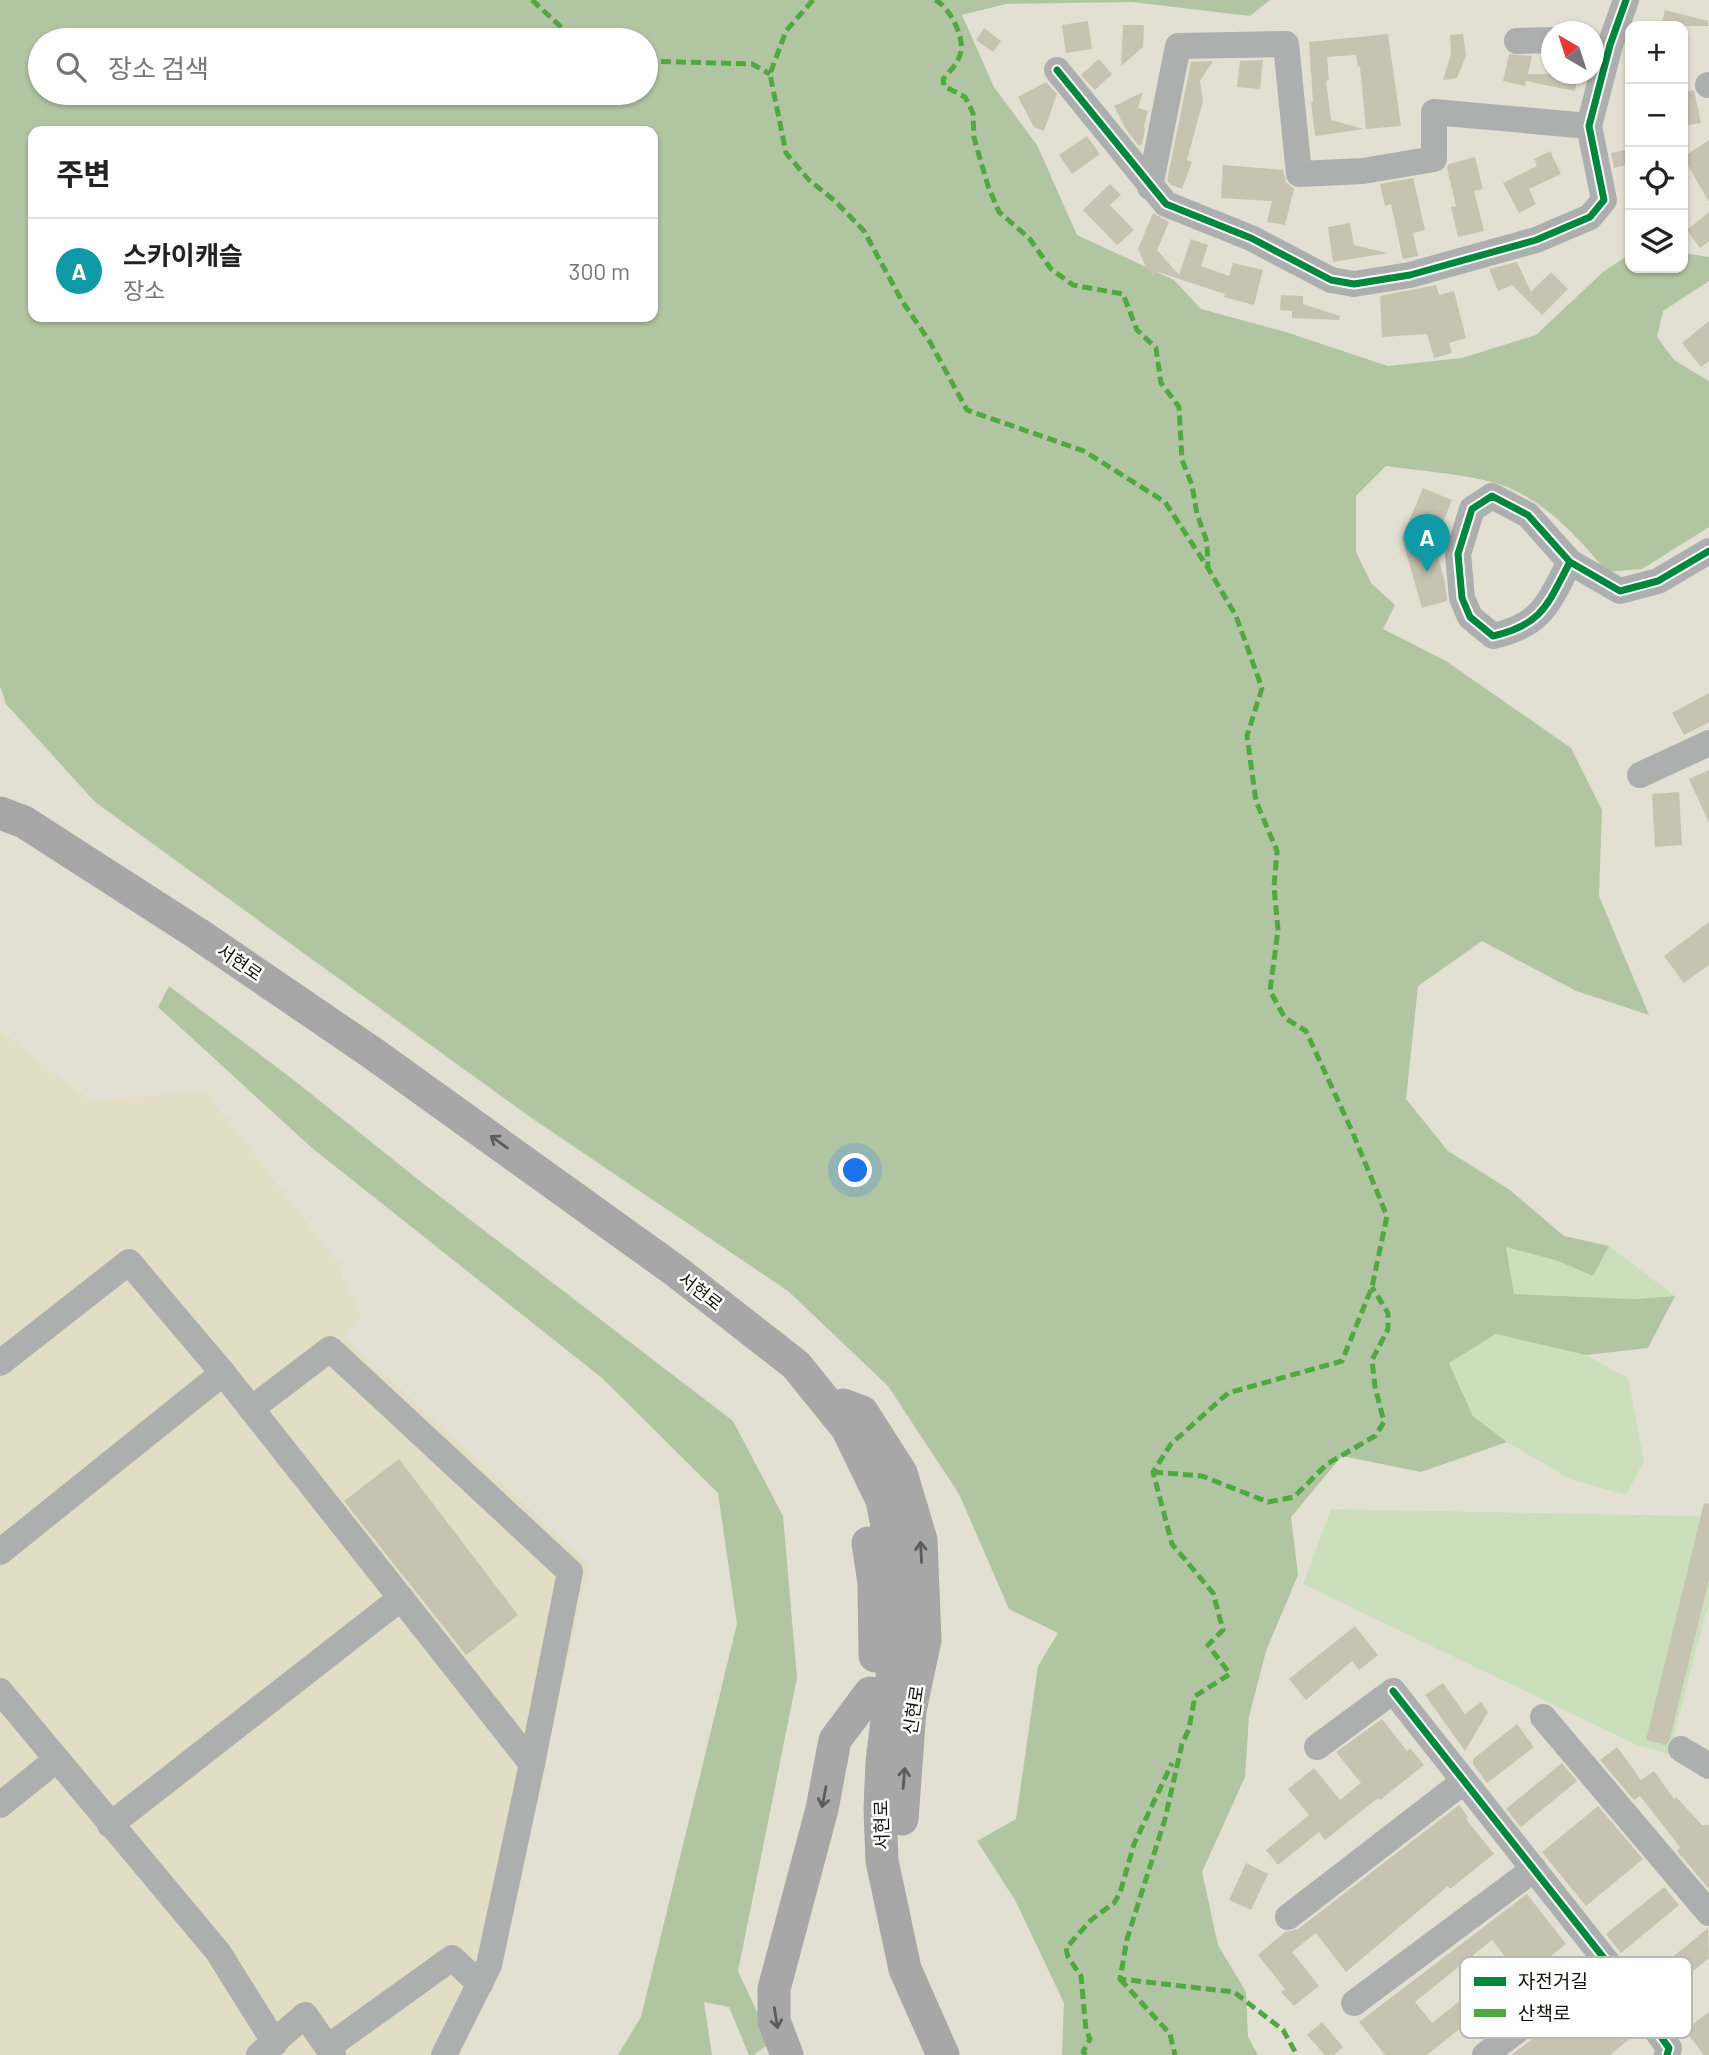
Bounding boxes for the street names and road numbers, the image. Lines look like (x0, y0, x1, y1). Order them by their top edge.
street label: 서현로 (213, 939, 267, 985)
street label: 서현로 (675, 1267, 727, 1315)
street label: 신현로 (898, 1684, 928, 1736)
street label: 서현로 (870, 1800, 892, 1850)

